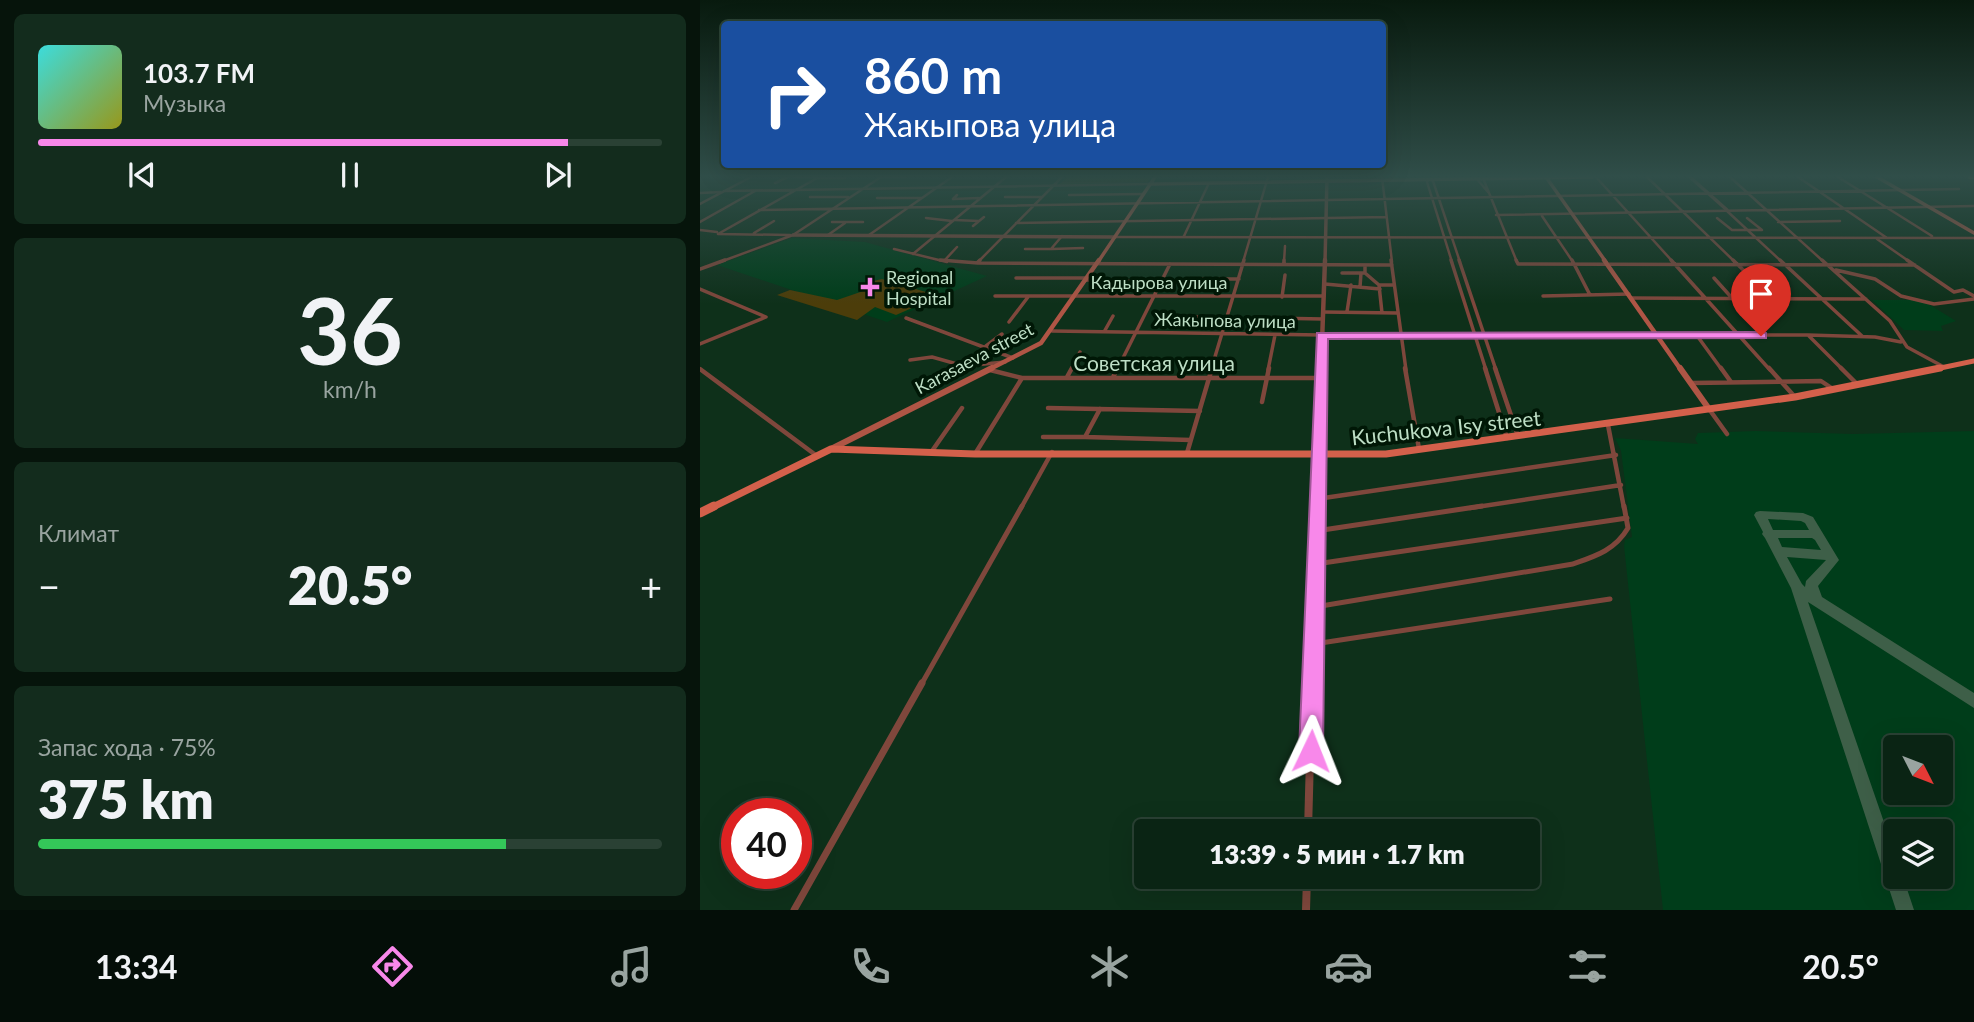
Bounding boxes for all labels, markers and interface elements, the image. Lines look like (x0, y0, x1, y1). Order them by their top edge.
text: 860 m (864, 46, 1002, 104)
icon: right (749, 49, 840, 140)
text: 103.7 FM (143, 57, 255, 89)
text: Музыка (143, 89, 226, 117)
text: Жакыпова улица (864, 105, 1116, 144)
icon: previous (123, 156, 161, 194)
icon: pause (331, 156, 369, 194)
icon: next (539, 156, 577, 194)
pin (1731, 264, 1791, 336)
place label: Regional Hospital (886, 266, 953, 309)
street label: Кадырова улица (1091, 271, 1227, 293)
text: 36 (297, 275, 403, 384)
icon: arrive (1742, 275, 1780, 313)
marker: Regional Hospital (860, 277, 880, 297)
street label: Жакыпова улица (1154, 308, 1296, 332)
street label: Karasaeva street (911, 317, 1037, 398)
street label: Советская улица (1073, 350, 1235, 375)
text: km/h (323, 375, 377, 403)
street label: Kuchukova Isy street (1350, 405, 1542, 449)
text: Климат (38, 519, 119, 547)
text: 20.5° (288, 554, 412, 616)
text: − (38, 563, 60, 609)
text: + (640, 563, 662, 609)
position arrow (1274, 714, 1348, 788)
text: Запас хода · 75% (38, 733, 216, 761)
north arrow (1883, 735, 1953, 805)
map controls (1883, 735, 1953, 889)
text: 375 km (38, 768, 214, 830)
speed limit sign: 40 (721, 798, 812, 889)
button: layers (1883, 819, 1953, 889)
text: 13:39 · 5 мин · 1.7 km (1209, 838, 1465, 870)
icon: directions (368, 942, 417, 991)
icon: music (607, 942, 656, 991)
icon: phone (846, 942, 895, 991)
icon: climate (1085, 942, 1134, 991)
icon: car (1324, 942, 1373, 991)
icon: filters (1563, 942, 1612, 991)
text: 13:34 (95, 947, 178, 986)
text: 20.5° (1802, 947, 1879, 986)

